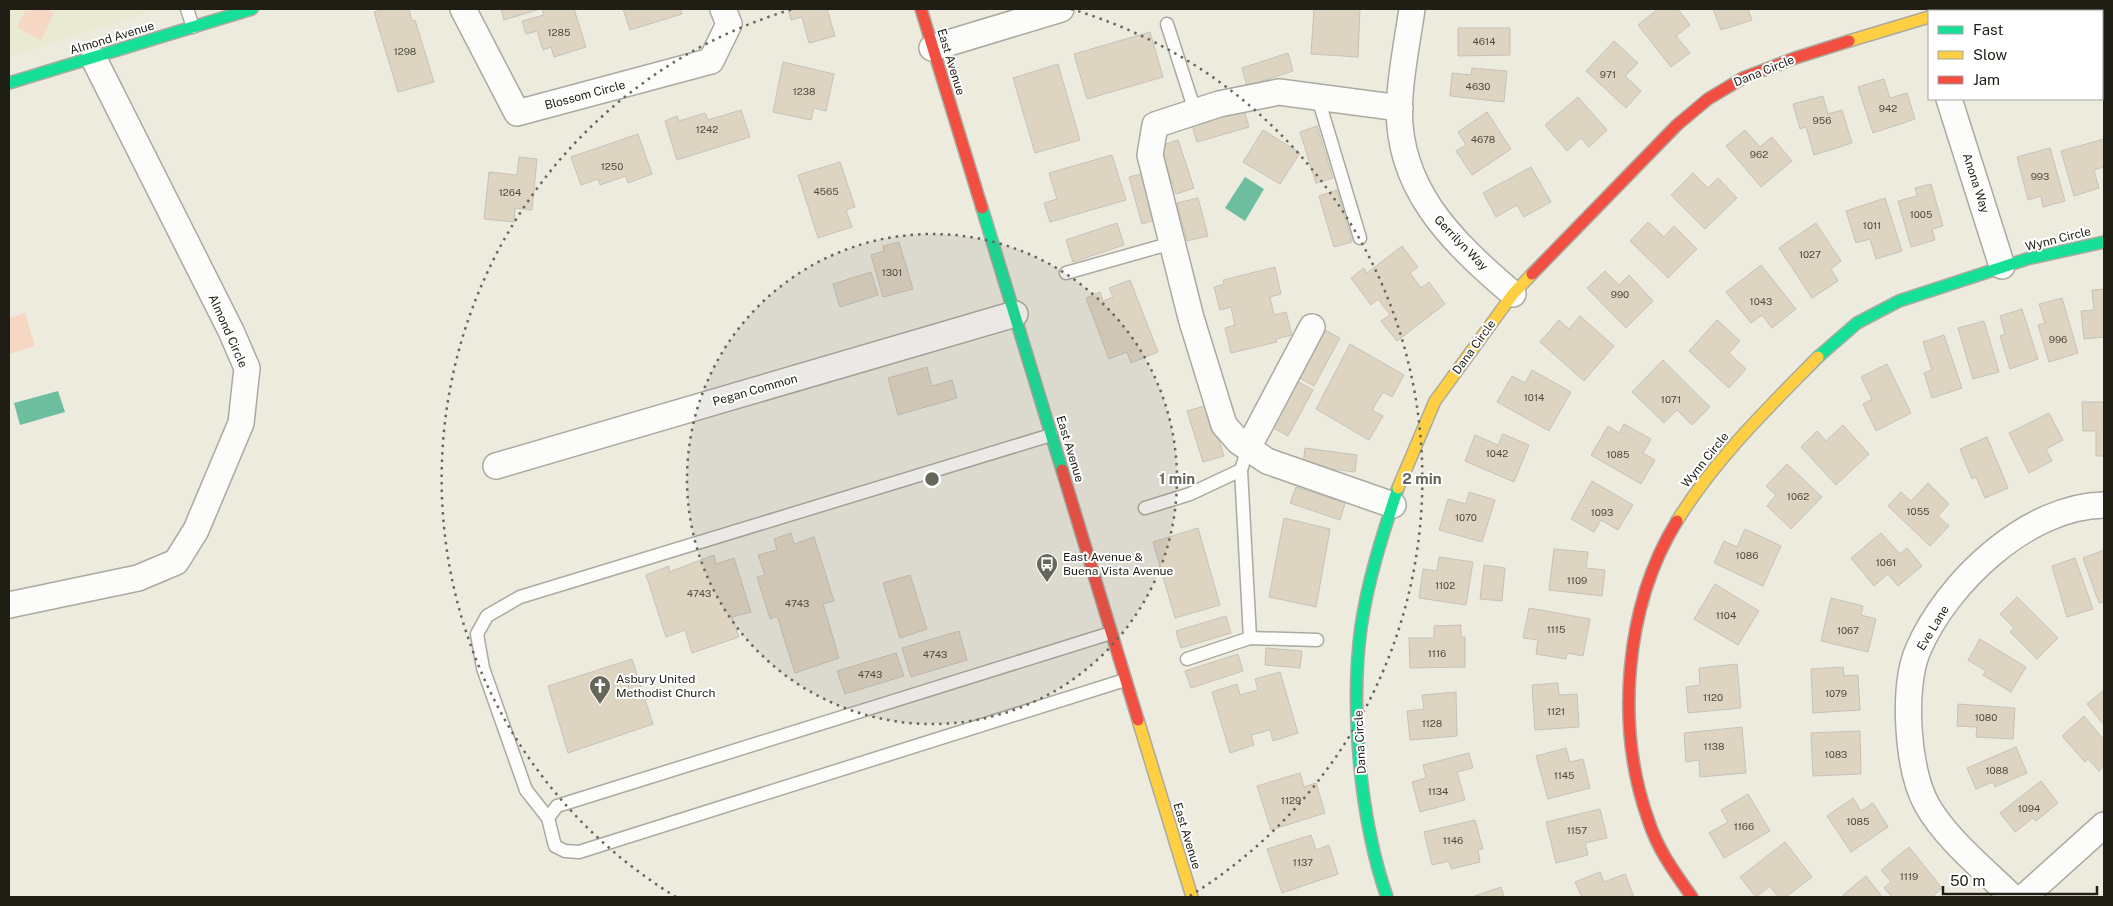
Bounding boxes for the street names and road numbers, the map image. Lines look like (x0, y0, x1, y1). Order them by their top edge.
street label: Almond Avenue (68, 18, 156, 57)
street label: East Avenue (934, 27, 968, 97)
street label: Dana Circle (1732, 52, 1796, 89)
street label: Blossom Circle (543, 77, 627, 112)
street label: Anona Way (1960, 151, 1992, 215)
street label: Gerrilyn Way (1431, 213, 1491, 274)
street label: Wynn Circle (2024, 224, 2092, 254)
street label: Almond Circle (206, 292, 250, 370)
street label: Dana Circle (1450, 317, 1499, 377)
street label: Pegan Common (711, 371, 799, 409)
street label: East Avenue (1053, 414, 1087, 484)
street label: Wynn Circle (1678, 429, 1732, 490)
street label: Eve Lane (1914, 603, 1952, 653)
street label: Dana Circle (1351, 710, 1369, 774)
street label: East Avenue (1170, 801, 1204, 871)

